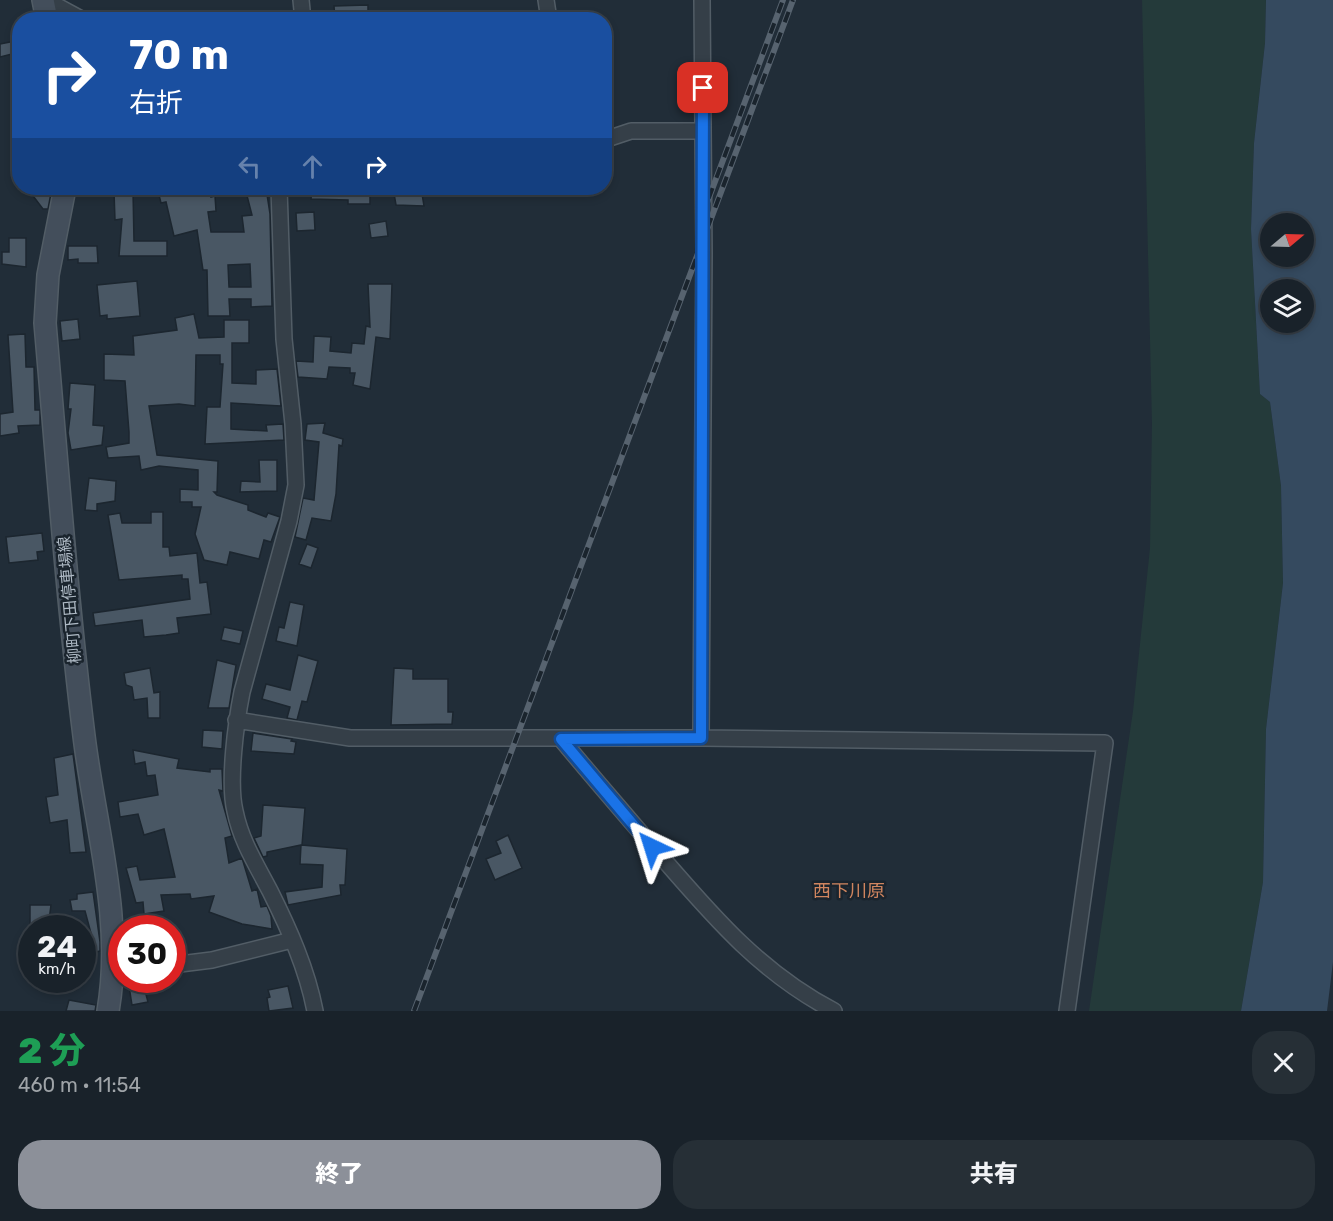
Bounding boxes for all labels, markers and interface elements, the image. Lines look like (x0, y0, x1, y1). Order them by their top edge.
text: 70 m (129, 30, 229, 80)
icon: right (30, 36, 108, 114)
pin (677, 62, 728, 113)
icon: arrive (686, 71, 719, 104)
text: 右折 (129, 87, 183, 119)
icon: left (233, 150, 266, 183)
icon: ahead (296, 150, 329, 183)
icon: right (359, 150, 392, 183)
north arrow (1260, 213, 1314, 267)
map controls (1260, 213, 1314, 333)
button: layers (1260, 279, 1314, 333)
street label: 柳町下田停車場線 (54, 535, 85, 665)
position arrow (620, 815, 684, 879)
district label: 西下川原 (813, 880, 885, 902)
speed limit sign: 30 (108, 915, 186, 993)
text: 24 (37, 929, 77, 965)
text: km/h (38, 960, 76, 978)
text: 2 分 (18, 1029, 86, 1072)
button: close (1252, 1031, 1315, 1094)
text: 460 m · 11:54 (18, 1073, 141, 1097)
button: 終了 (18, 1140, 661, 1209)
button: 共有 (673, 1140, 1315, 1209)

